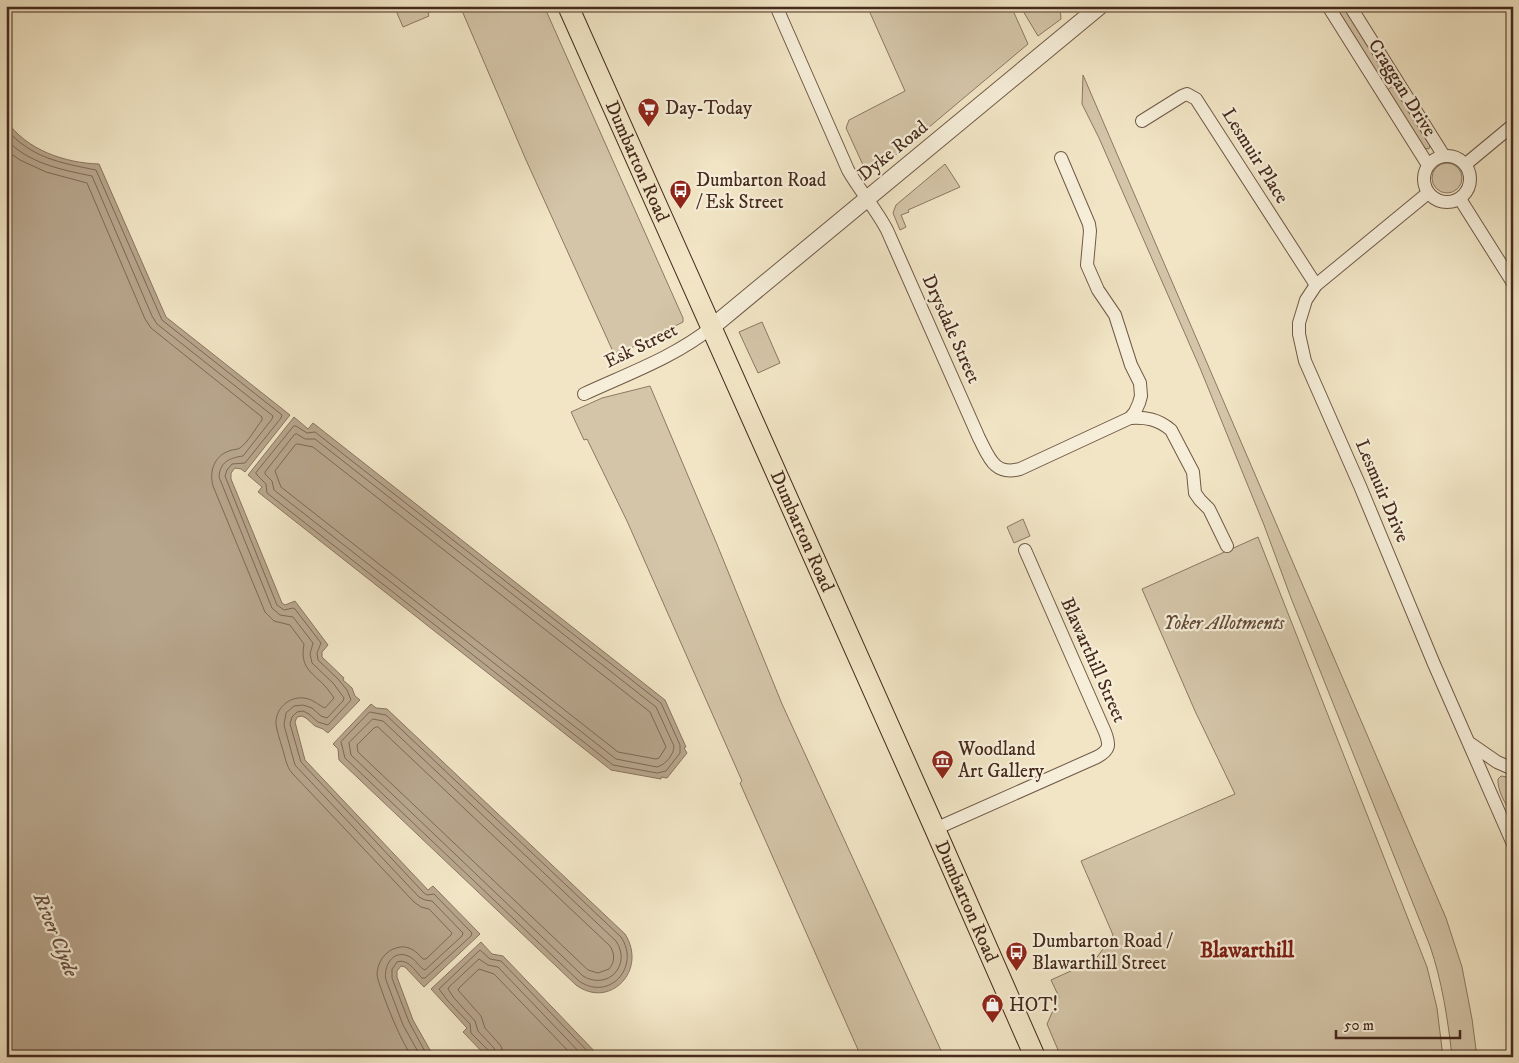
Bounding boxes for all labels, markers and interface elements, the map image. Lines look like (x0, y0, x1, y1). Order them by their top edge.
street label: Craggan Drive (1363, 35, 1441, 141)
supermarket icon: Day-Today (637, 96, 661, 127)
street label: Dumbarton Road (600, 97, 674, 226)
place label: Day-Today (665, 97, 753, 120)
street label: Lesmuir Place (1217, 104, 1293, 208)
street label: Dyke Road (853, 115, 933, 186)
place label: Dumbarton Road / Esk Street (696, 169, 827, 214)
bus stop icon: Dumbarton Road / Esk Street (668, 179, 692, 210)
street label: Drysdale Street (917, 271, 985, 387)
street label: Esk Street (601, 319, 681, 373)
street label: Lesmuir Drive (1350, 436, 1414, 546)
street label: Dumbarton Road (765, 467, 839, 596)
street label: Blawarthill Street (1055, 594, 1131, 726)
park label: Yoker Allotments (1164, 612, 1286, 635)
place label: Woodland Art Gallery (957, 738, 1045, 783)
museum icon: Woodland Art Gallery (930, 748, 954, 779)
street label: Dumbarton Road (930, 837, 1004, 966)
water label: River Clyde (26, 888, 84, 982)
place label: Dumbarton Road / Blawarthill Street (1032, 930, 1173, 975)
district label: Blawarthill (1200, 938, 1295, 964)
bus stop icon: Dumbarton Road / Blawarthill Street (1004, 940, 1028, 971)
shop icon: HOT! (981, 993, 1005, 1024)
place label: HOT! (1009, 994, 1058, 1017)
scale bar (1336, 1008, 1460, 1040)
text: 50 m (1344, 1016, 1374, 1035)

